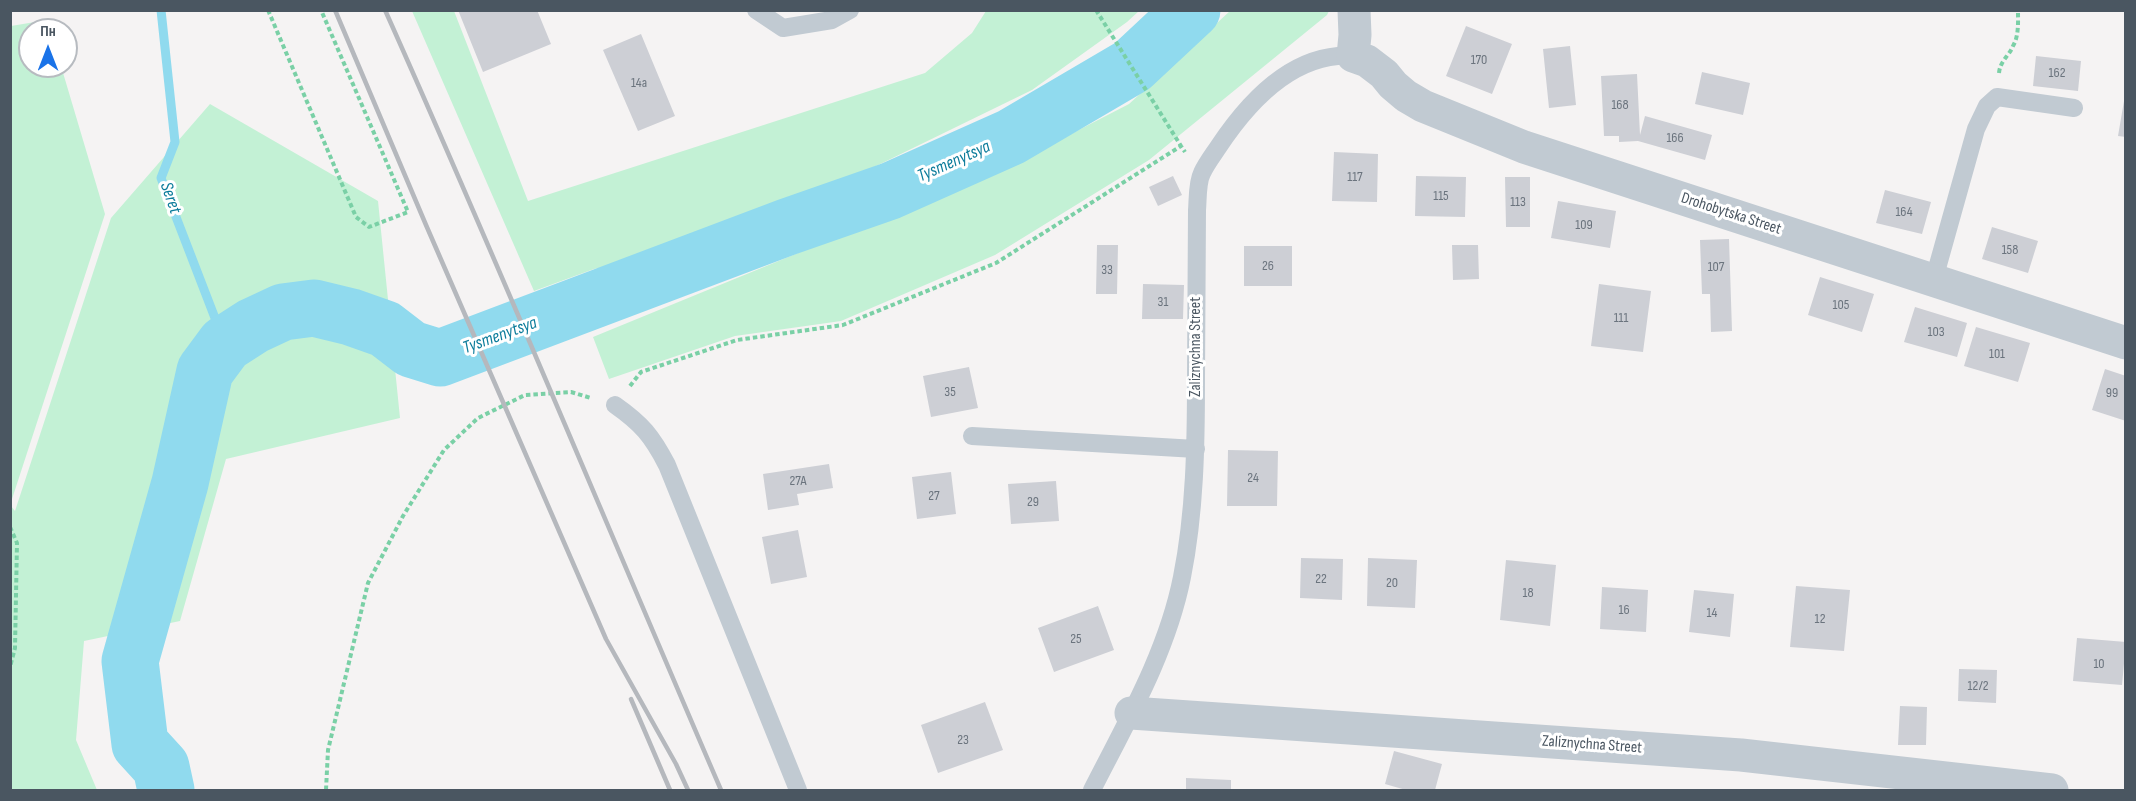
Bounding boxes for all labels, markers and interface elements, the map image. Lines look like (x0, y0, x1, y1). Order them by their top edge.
north arrow (18, 18, 78, 78)
text: Пн (40, 22, 56, 41)
house number: 170 (1471, 52, 1487, 68)
house number: 162 (2049, 65, 2065, 81)
house number: 14а (631, 75, 647, 91)
house number: 168 (1611, 97, 1629, 113)
house number: 166 (1666, 130, 1684, 146)
water label: Tysmenytsya (914, 136, 994, 188)
house number: 117 (1347, 169, 1363, 185)
water label: Seret (155, 179, 185, 217)
house number: 115 (1433, 188, 1449, 204)
street label: Drohobytska Street (1678, 189, 1784, 239)
house number: 113 (1510, 194, 1526, 210)
house number: 164 (1895, 204, 1913, 220)
house number: 109 (1575, 217, 1593, 233)
house number: 158 (2002, 242, 2018, 258)
house number: 26 (1262, 258, 1274, 274)
house number: 107 (1708, 259, 1724, 275)
house number: 33 (1101, 262, 1113, 278)
house number: 31 (1158, 294, 1168, 310)
street label: Zaliznychna Street (1186, 297, 1206, 397)
house number: 105 (1833, 297, 1849, 313)
house number: 111 (1614, 310, 1628, 326)
water label: Tysmenytsya (460, 313, 540, 359)
house number: 103 (1927, 324, 1945, 340)
house number: 101 (1989, 346, 2005, 362)
house number: 35 (944, 384, 956, 400)
house number: 99 (2106, 385, 2118, 401)
house number: 24 (1247, 470, 1259, 486)
house number: 27А (789, 473, 807, 489)
house number: 27 (928, 488, 940, 504)
house number: 29 (1027, 494, 1039, 510)
house number: 22 (1315, 571, 1327, 587)
house number: 20 (1386, 575, 1398, 591)
house number: 18 (1522, 585, 1534, 601)
house number: 16 (1618, 602, 1630, 618)
house number: 14 (1707, 605, 1717, 621)
house number: 12 (1815, 611, 1825, 627)
house number: 25 (1070, 631, 1082, 647)
house number: 10 (2093, 656, 2105, 672)
house number: 12/2 (1968, 678, 1988, 694)
house number: 23 (957, 732, 969, 748)
street label: Zaliznychna Street (1541, 732, 1643, 758)

